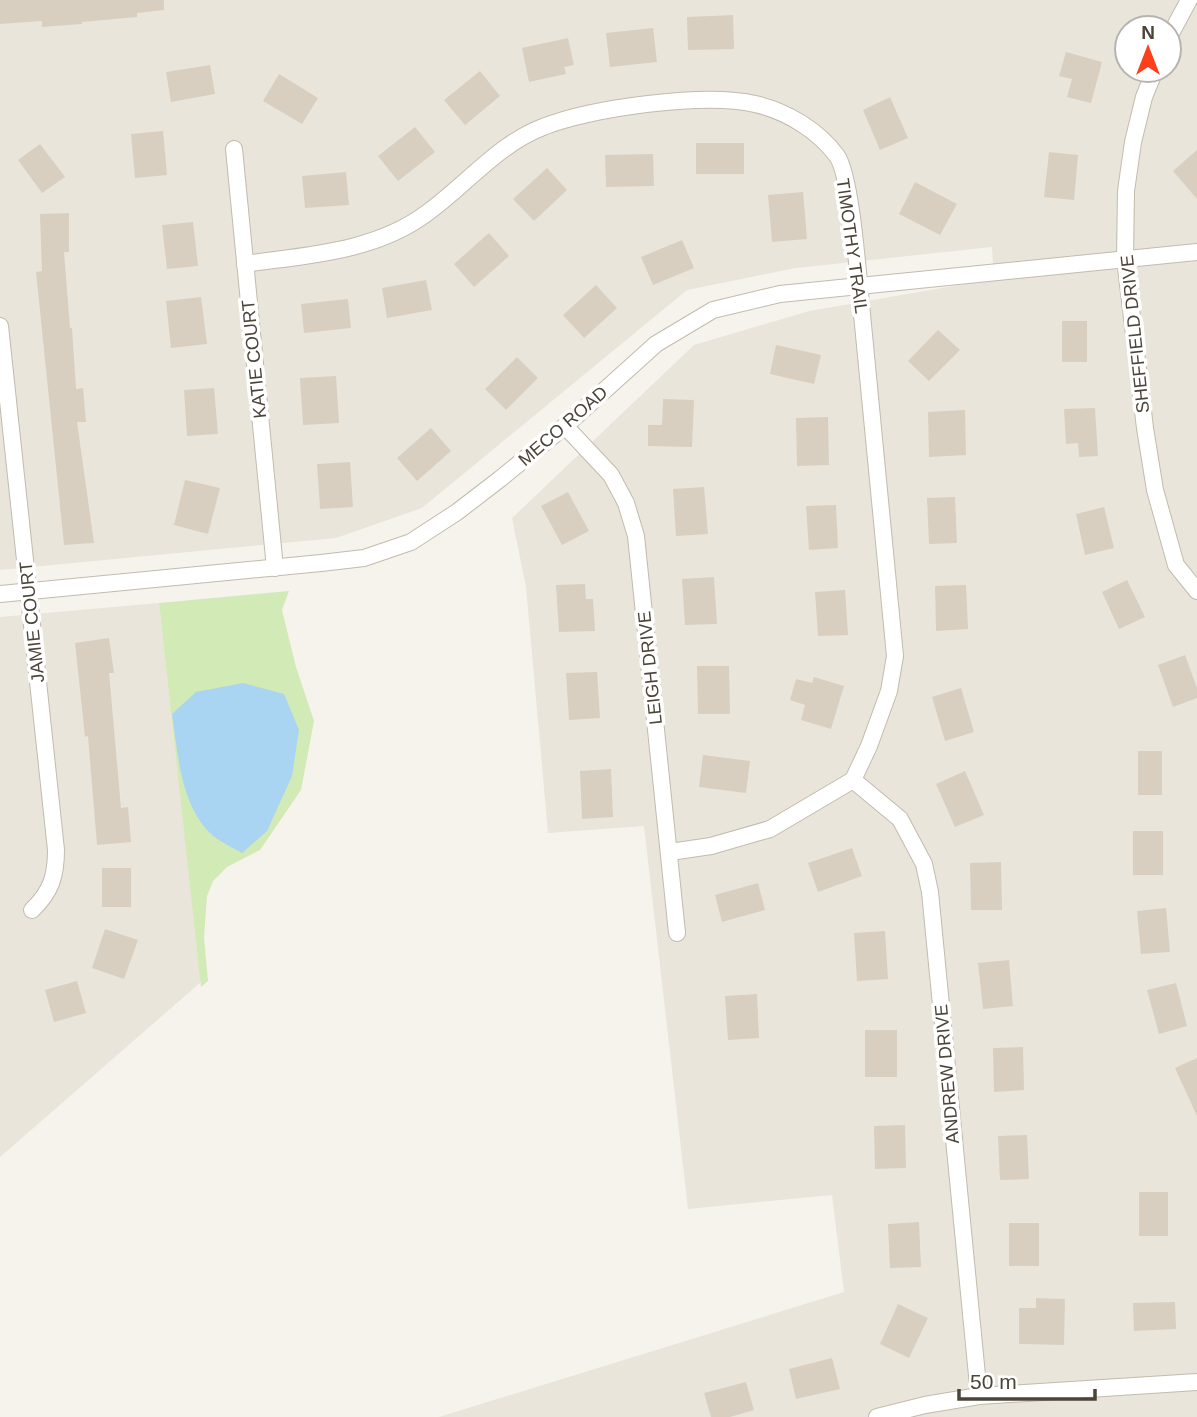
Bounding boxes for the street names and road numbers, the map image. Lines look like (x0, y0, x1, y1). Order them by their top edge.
street label: TIMOTHY TRAIL (833, 177, 871, 315)
street label: SHEFFIELD DRIVE (1117, 254, 1153, 414)
street label: KATIE COURT (238, 299, 270, 419)
street label: MECO ROAD (515, 382, 611, 470)
street label: JAMIE COURT (16, 560, 48, 684)
street label: LEIGH DRIVE (634, 610, 666, 726)
street label: ANDREW DRIVE (931, 1003, 963, 1145)

